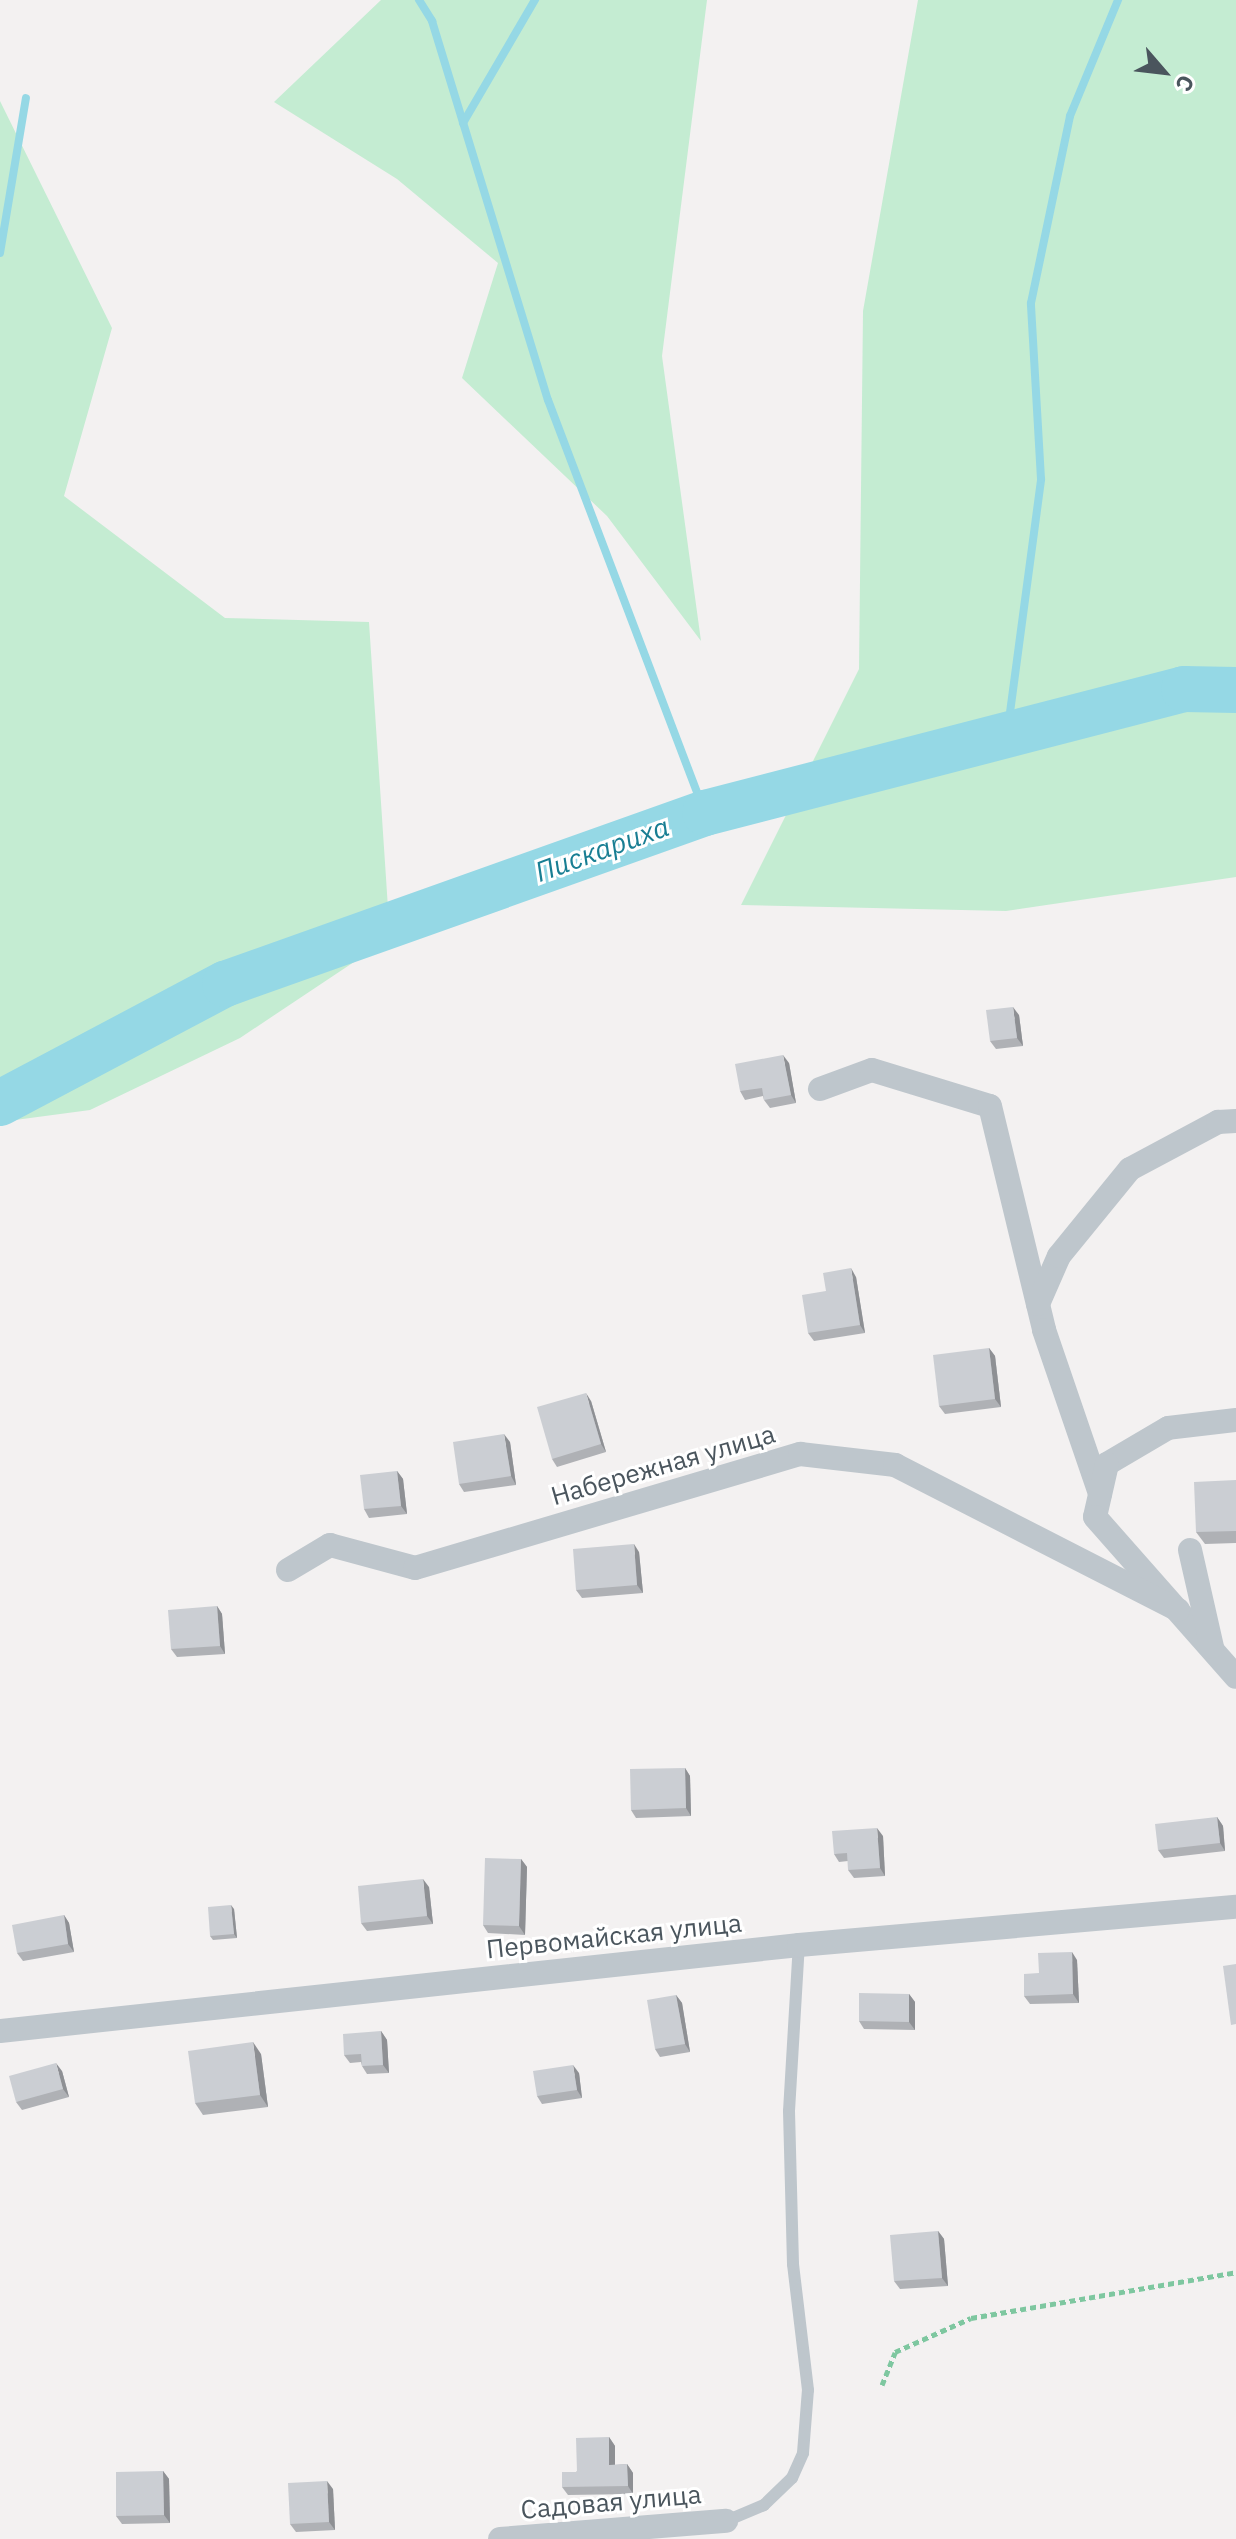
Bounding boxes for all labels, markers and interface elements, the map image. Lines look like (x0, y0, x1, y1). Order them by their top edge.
north arrow (1124, 32, 1204, 112)
text: С (1169, 70, 1202, 97)
water label: Пискариха (530, 809, 674, 889)
street label: Набережная улица (547, 1418, 779, 1512)
street label: Первомайская улица (485, 1907, 743, 1965)
street label: Садовая улица (519, 2479, 703, 2525)

